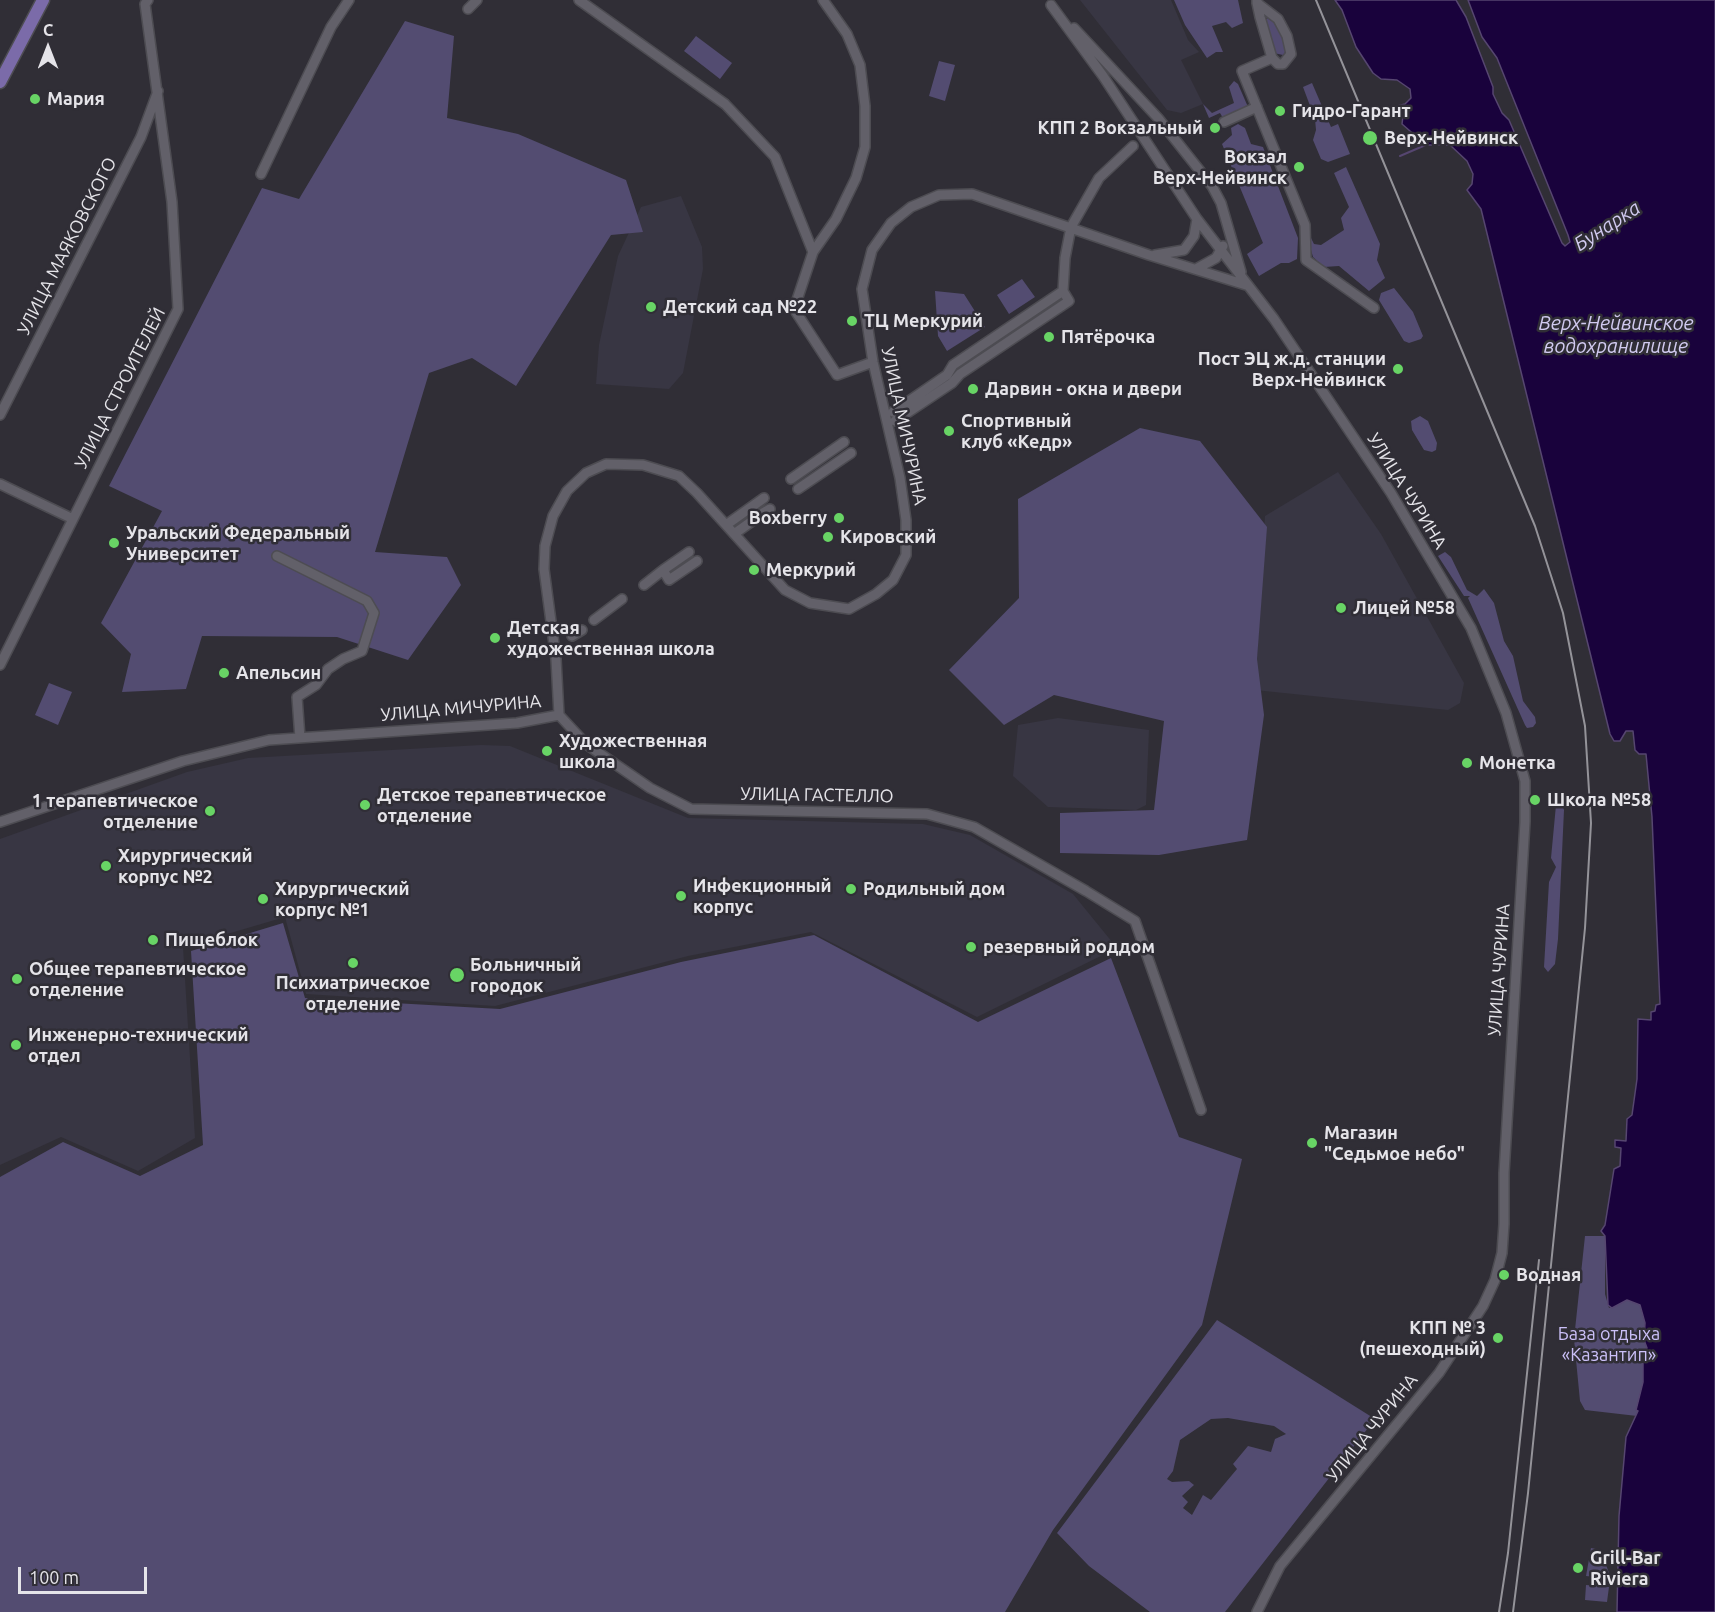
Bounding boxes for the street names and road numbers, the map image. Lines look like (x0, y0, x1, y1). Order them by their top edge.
street label: УЛИЦА МАЯКОВСКОГО (13, 154, 121, 338)
street label: УЛИЦА СТРОИТЕЛЕЙ (70, 304, 170, 472)
street label: УЛИЦА МИЧУРИНА (877, 345, 931, 507)
street label: УЛИЦА ЧУРИНА (1363, 429, 1451, 553)
street label: УЛИЦА МИЧУРИНА (380, 690, 542, 726)
street label: УЛИЦА ГАСТЕЛЛО (740, 783, 894, 807)
street label: УЛИЦА ЧУРИНА (1484, 903, 1514, 1037)
street label: УЛИЦА ЧУРИНА (1322, 1370, 1422, 1486)

